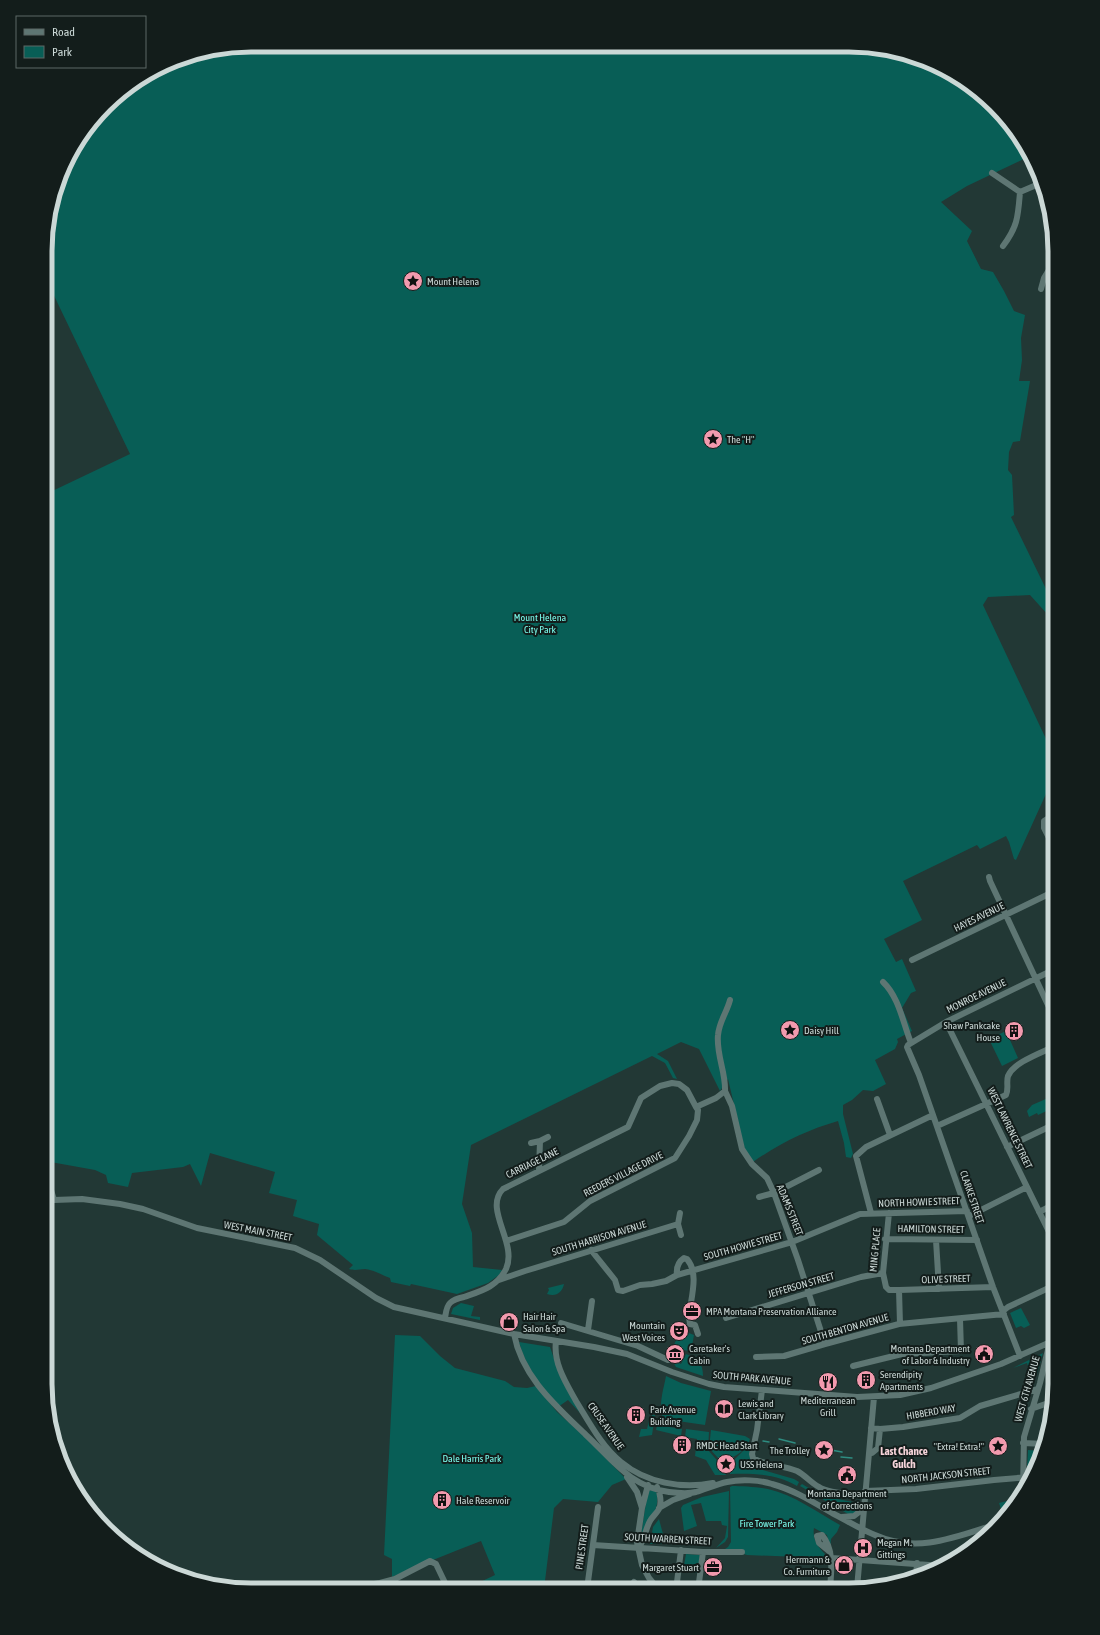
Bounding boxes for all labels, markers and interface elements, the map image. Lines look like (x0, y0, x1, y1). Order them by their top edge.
legend (16, 16, 146, 68)
text: Road (52, 25, 75, 39)
text: Park (52, 45, 73, 59)
place icon: Mount Helena (402, 270, 424, 292)
place label: Mount Helena (427, 276, 480, 287)
place icon: The "H" (702, 428, 724, 450)
place label: The "H" (727, 434, 754, 445)
park label: Mount Helena City Park (514, 612, 566, 635)
street label: HAYES AVENUE (952, 900, 1007, 934)
street label: MONROE AVENUE (944, 977, 1008, 1015)
place icon: Daisy Hill (779, 1019, 801, 1041)
place label: Shaw Pankcake House (943, 1020, 1000, 1043)
building icon: Shaw Pankcake House (1003, 1020, 1025, 1042)
place label: Daisy Hill (804, 1025, 839, 1036)
street label: WEST LAWRENCE STREET (986, 1086, 1035, 1171)
street label: CARRIAGE LANE (504, 1145, 561, 1180)
street label: REEDERS VILLAGE DRIVE (582, 1149, 665, 1199)
street label: CLARKE STREET (958, 1169, 986, 1226)
street label: ADAMS STREET (775, 1183, 805, 1238)
street label: NORTH HOWIE STREET (878, 1195, 961, 1209)
street label: SOUTH HARRISON AVENUE (551, 1218, 648, 1258)
street label: WEST MAIN STREET (223, 1219, 294, 1243)
street label: HAMILTON STREET (898, 1223, 965, 1235)
street label: MING PLACE (868, 1227, 882, 1273)
street label: SOUTH HOWIE STREET (703, 1229, 784, 1262)
street label: JEFFERSON STREET (767, 1270, 836, 1300)
street label: OLIVE STREET (921, 1273, 971, 1285)
office icon: MPA Montana Preservation Alliance (681, 1300, 703, 1322)
place label: MPA Montana Preservation Alliance (706, 1306, 837, 1317)
shop icon: Hair Hair Salon & Spa (498, 1311, 520, 1333)
place label: Hair Hair Salon & Spa (523, 1311, 566, 1334)
street label: SOUTH BENTON AVENUE (800, 1311, 890, 1347)
place label: Mountain West Voices (622, 1320, 665, 1343)
theatre icon: Mountain West Voices (668, 1320, 690, 1342)
museum icon: Caretaker's Cabin (664, 1343, 686, 1365)
place label: Caretaker's Cabin (689, 1343, 731, 1366)
place label: Montana Department of Labor & Industry (891, 1343, 970, 1366)
public building icon: Montana Department of Labor & Industry (973, 1343, 995, 1365)
street label: WEST 6TH AVENUE (1012, 1354, 1042, 1423)
street label: SOUTH PARK AVENUE (713, 1369, 792, 1387)
building icon: Serendipity Apartments (855, 1369, 877, 1391)
place label: Serendipity Apartments (880, 1369, 923, 1392)
restaurant icon: Mediterranean Grill (817, 1371, 839, 1393)
place label: Mediterranean Grill (801, 1395, 856, 1418)
library icon: Lewis and Clark Library (713, 1398, 735, 1420)
place label: Lewis and Clark Library (738, 1398, 784, 1421)
street label: CRUSE AVENUE (586, 1400, 627, 1452)
street label: HIBBERD WAY (905, 1402, 957, 1422)
building icon: Park Avenue Building (625, 1404, 647, 1426)
place label: Park Avenue Building (650, 1404, 696, 1427)
building icon: RMDC Head Start (671, 1434, 693, 1456)
place icon: "Extra! Extra!" (987, 1435, 1009, 1457)
place icon: The Trolley (813, 1439, 835, 1461)
place label: RMDC Head Start (696, 1440, 758, 1451)
place label: "Extra! Extra!" (934, 1441, 984, 1452)
place label: The Trolley (770, 1445, 810, 1456)
district label: Last Chance Gulch (880, 1445, 928, 1470)
park label: Dale Harris Park (443, 1453, 502, 1464)
place icon: USS Helena (715, 1453, 737, 1475)
place label: USS Helena (740, 1459, 783, 1470)
public building icon: Montana Department of Corrections (836, 1464, 858, 1486)
street label: NORTH JACKSON STREET (901, 1465, 992, 1485)
place label: Montana Department of Corrections (807, 1488, 887, 1511)
building icon: Hale Reservoir (431, 1489, 453, 1511)
place label: Hale Reservoir (456, 1495, 510, 1506)
park label: Fire Tower Park (739, 1518, 795, 1529)
street label: PINE STREET (573, 1523, 591, 1570)
street label: SOUTH WARREN STREET (624, 1531, 713, 1547)
hospital icon: Megan M. Gittings (852, 1537, 874, 1559)
place label: Megan M. Gittings (877, 1537, 912, 1560)
place label: Herrmann & Co. Furniture (784, 1554, 831, 1577)
shop icon: Herrmann & Co. Furniture (833, 1554, 855, 1576)
office icon: Margaret Stuart (702, 1556, 724, 1578)
place label: Margaret Stuart (642, 1562, 699, 1573)

